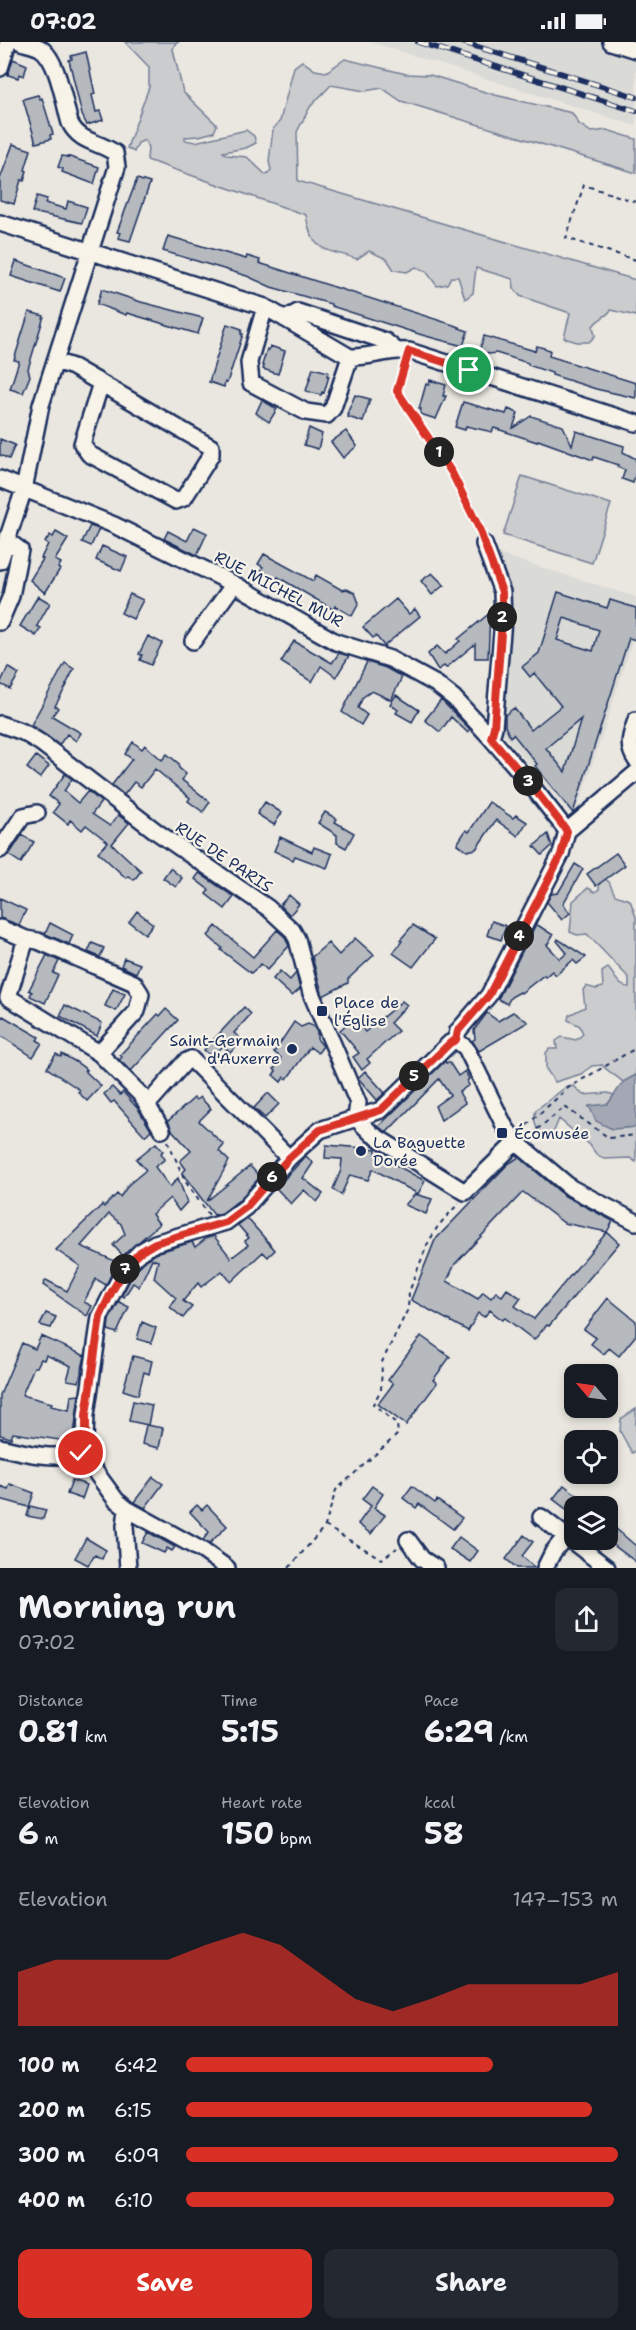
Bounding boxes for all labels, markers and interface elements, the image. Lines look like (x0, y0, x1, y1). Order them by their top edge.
text: 07:02 (30, 7, 96, 36)
pin (443, 344, 494, 395)
icon: arrive (452, 353, 485, 386)
pin: 1 (424, 437, 454, 467)
text: 1 (435, 441, 443, 462)
street label: RUE MICHEL MUR (211, 546, 347, 632)
pin: 2 (487, 602, 517, 632)
text: 2 (496, 606, 508, 627)
pin: 3 (513, 766, 543, 796)
text: 3 (522, 770, 534, 791)
street label: RUE DE PARIS (171, 817, 277, 897)
pin: 4 (504, 921, 534, 951)
text: 4 (513, 925, 525, 946)
place label: Place de l'Église (334, 992, 399, 1031)
marker: Place de l'Église (315, 1004, 329, 1018)
place label: Saint-Germain d'Auxerre (169, 1030, 280, 1069)
marker: Saint-Germain d'Auxerre (285, 1042, 299, 1056)
pin: 5 (399, 1061, 429, 1091)
text: 5 (409, 1065, 419, 1086)
place label: Écomusée (514, 1123, 589, 1144)
marker: Écomusée (495, 1126, 509, 1140)
place label: La Baguette Dorée (373, 1132, 466, 1171)
marker: La Baguette Dorée (354, 1144, 368, 1158)
pin: 6 (257, 1162, 287, 1192)
text: 6 (266, 1166, 278, 1187)
pin: 7 (110, 1254, 140, 1284)
text: 7 (119, 1258, 131, 1279)
north arrow (564, 1364, 618, 1418)
map controls (564, 1364, 618, 1550)
pin (55, 1427, 106, 1478)
button: locate (564, 1430, 618, 1484)
icon: check (64, 1436, 97, 1469)
button: layers (564, 1496, 618, 1550)
text: Morning run (18, 1584, 236, 1629)
button: share (555, 1588, 618, 1651)
text: 07:02 (18, 1629, 76, 1655)
text: Distance (18, 1690, 84, 1711)
text: Time (221, 1690, 258, 1711)
text: Pace (424, 1690, 459, 1711)
text: 0.81 (18, 1711, 79, 1752)
text: 5:15 (221, 1711, 279, 1752)
text: 6:29 (424, 1711, 494, 1752)
text: km (79, 1726, 107, 1747)
text: /km (494, 1726, 528, 1747)
text: Elevation (18, 1792, 90, 1813)
text: Heart rate (221, 1792, 303, 1813)
text: kcal (424, 1792, 455, 1813)
text: 6 (18, 1813, 39, 1854)
text: 150 (221, 1813, 274, 1854)
text: 58 (424, 1813, 464, 1854)
text: m (39, 1828, 58, 1849)
text: bpm (274, 1828, 312, 1849)
text: Elevation (18, 1886, 108, 1912)
text: 147–153 m (512, 1886, 618, 1912)
text: 100 m (18, 2052, 80, 2078)
text: 6:42 (114, 2052, 158, 2078)
text: 200 m (18, 2097, 85, 2123)
text: 6:15 (114, 2097, 152, 2123)
text: 300 m (18, 2142, 85, 2168)
text: 6:09 (114, 2142, 160, 2168)
text: 400 m (18, 2187, 85, 2213)
text: 6:10 (114, 2187, 153, 2213)
button: Save (18, 2249, 312, 2318)
button: Share (324, 2249, 618, 2318)

